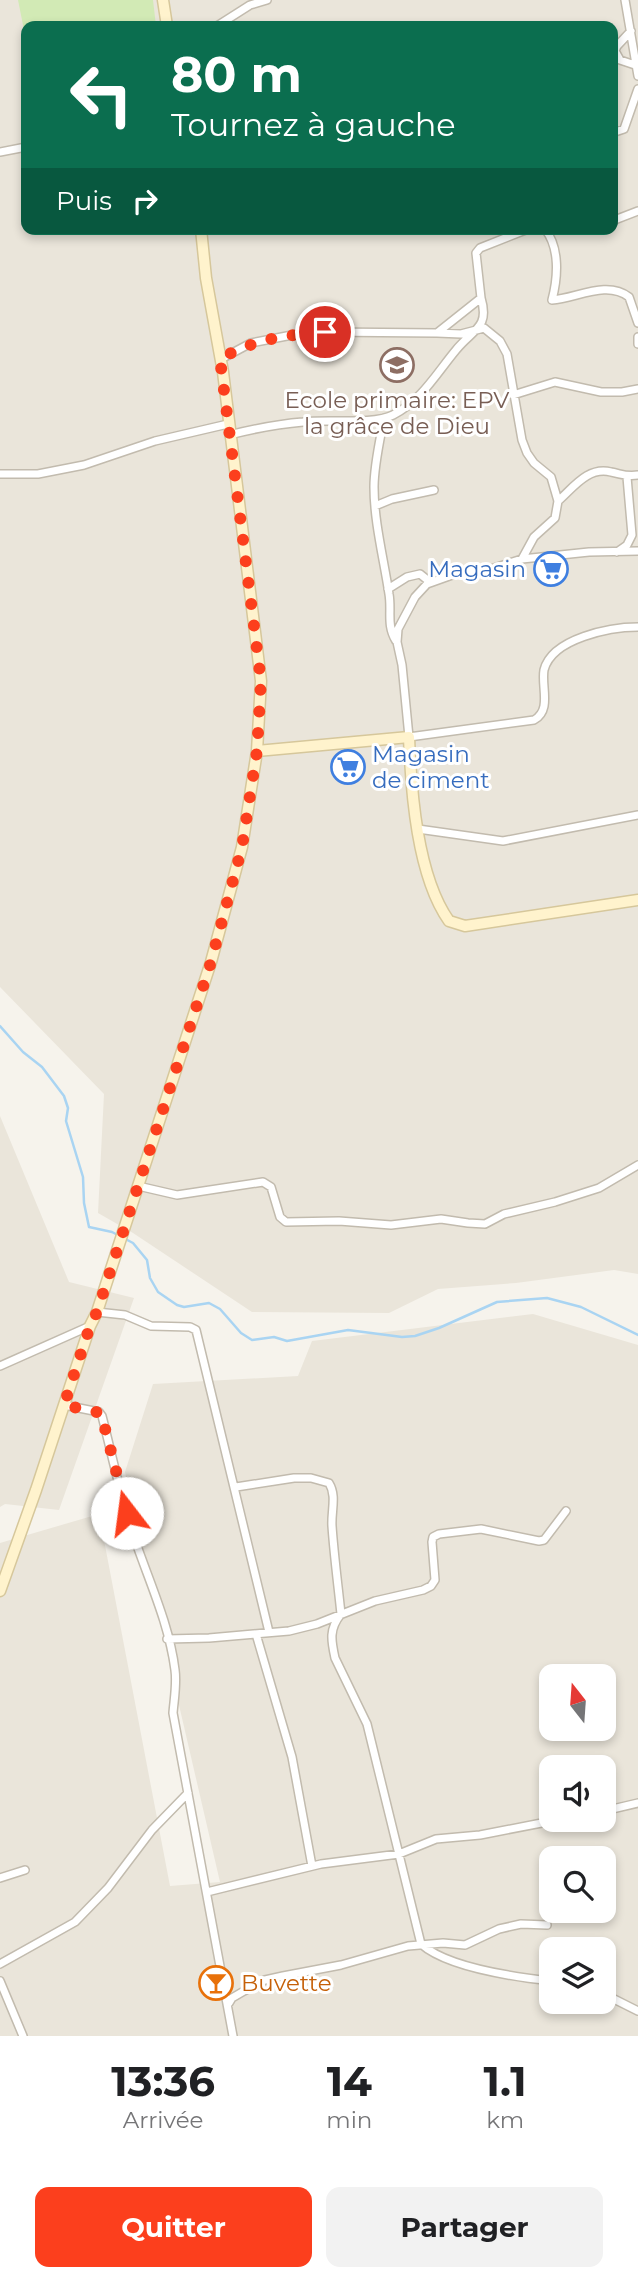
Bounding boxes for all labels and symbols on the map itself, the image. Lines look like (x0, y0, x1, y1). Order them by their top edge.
pin (295, 302, 355, 362)
school or university icon: Ecole primaire: EPV la grâce de Dieu (378, 346, 416, 384)
place label: Ecole primaire: EPV la grâce de Dieu (285, 386, 510, 440)
supermarket icon: Magasin (532, 550, 570, 588)
place label: Magasin (428, 555, 526, 583)
place label: Magasin de ciment (372, 740, 490, 794)
supermarket icon: Magasin de ciment (329, 748, 367, 786)
position arrow (90, 1476, 164, 1550)
north arrow (539, 1664, 616, 1741)
bar icon: Buvette (197, 1964, 235, 2002)
place label: Buvette (241, 1969, 332, 1997)

